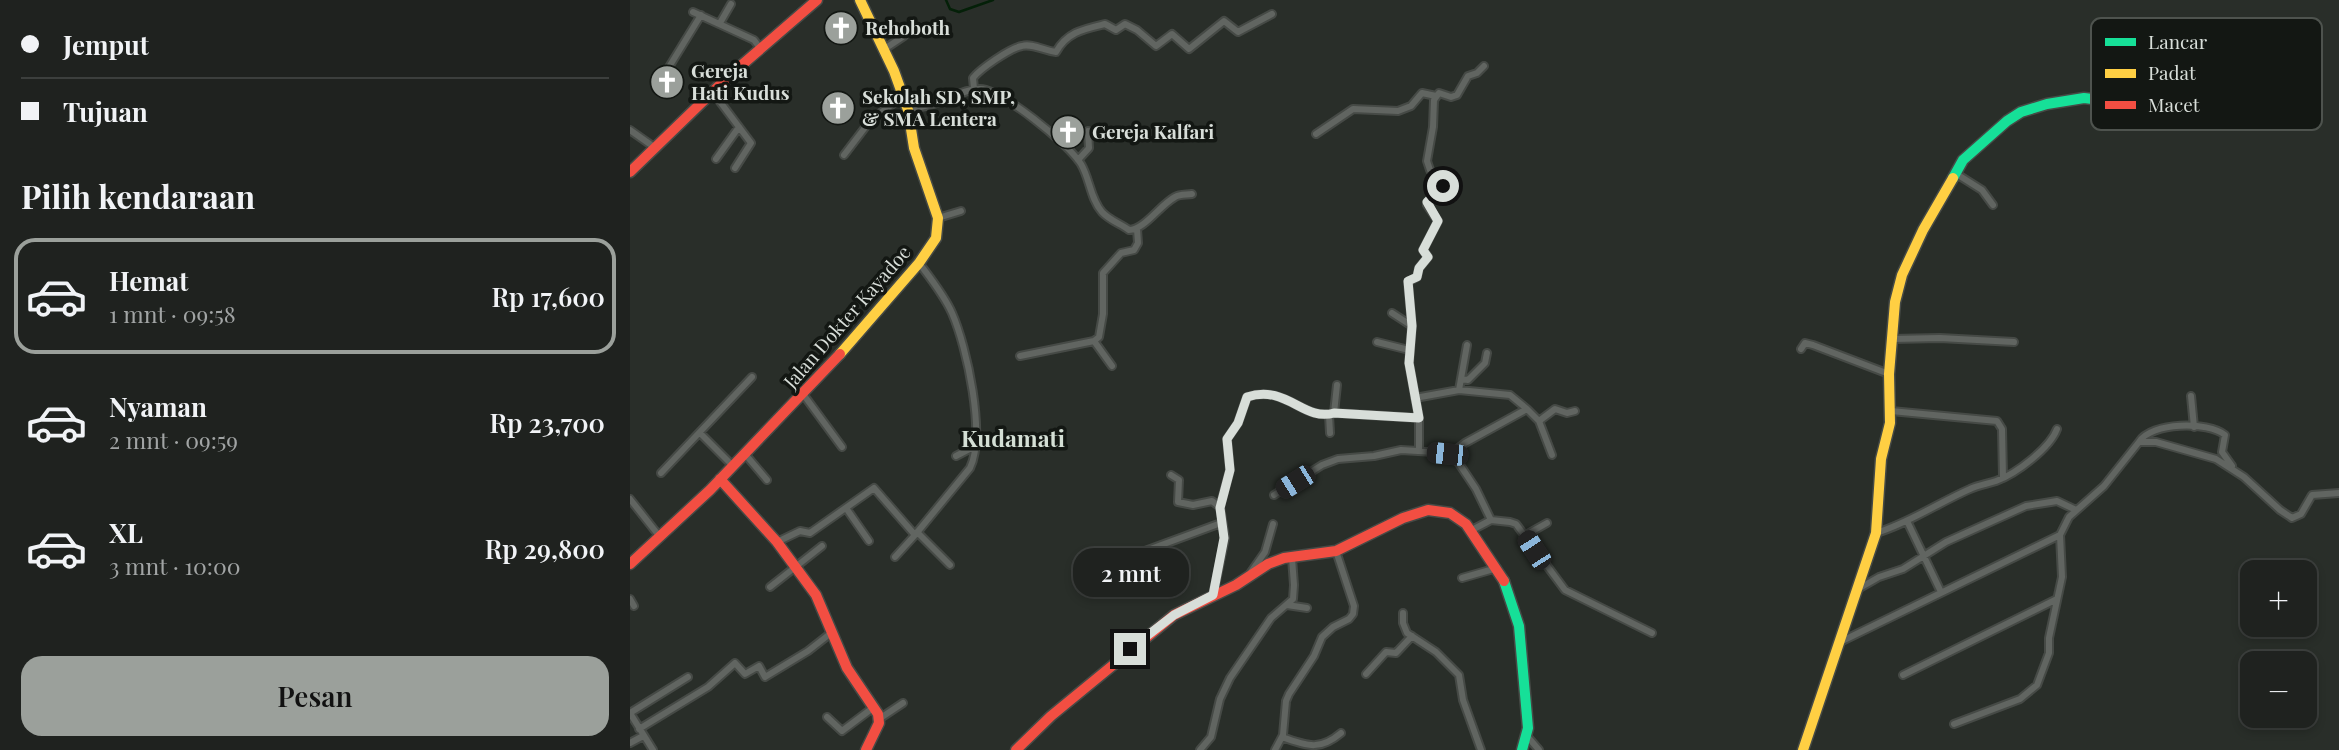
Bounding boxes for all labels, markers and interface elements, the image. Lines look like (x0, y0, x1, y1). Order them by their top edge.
church icon: Rehoboth (822, 9, 860, 47)
place label: Rehoboth (865, 14, 951, 40)
legend (2091, 18, 2322, 130)
text: Jemput (63, 27, 149, 62)
text: Lancar (2148, 28, 2208, 54)
place label: Gereja Hati Kudus (691, 57, 790, 105)
text: Padat (2148, 59, 2196, 85)
church icon: Gereja Hati Kudus (648, 63, 686, 101)
place label: Sekolah SD, SMP, & SMA Lentera (862, 83, 1015, 131)
church icon: Sekolah SD, SMP, & SMA Lentera (819, 89, 857, 127)
text: Macet (2148, 91, 2200, 117)
text: Tujuan (63, 94, 148, 129)
church icon: Gereja Kalfari (1049, 113, 1087, 151)
place label: Gereja Kalfari (1092, 118, 1214, 144)
route start (1427, 170, 1459, 202)
text: Pilih kendaraan (21, 174, 255, 217)
street label: Jalan Dokter Kayadoe (776, 239, 916, 394)
text: Hemat (109, 263, 188, 298)
icon: car (25, 265, 88, 328)
text: Rp 17,600 (492, 279, 605, 314)
text: 1 mnt · 09:58 (109, 298, 236, 329)
text: Nyaman (109, 389, 207, 424)
icon: car (25, 391, 88, 454)
text: Rp 23,700 (490, 405, 605, 440)
district label: Kudamati (961, 422, 1065, 453)
text: 2 mnt · 09:59 (109, 424, 238, 455)
car (1426, 441, 1469, 467)
car (1272, 462, 1319, 502)
text: XL (109, 515, 143, 550)
icon: car (25, 517, 88, 580)
car (1514, 527, 1555, 573)
text: Rp 29,800 (485, 531, 605, 566)
callout: 2 mnt (1072, 548, 1188, 596)
text: 3 mnt · 10:00 (109, 550, 241, 581)
text: 2 mnt (1101, 557, 1161, 588)
map controls (2240, 560, 2317, 728)
button: + (2240, 560, 2317, 637)
route end (1114, 633, 1146, 665)
button: − (2240, 651, 2317, 728)
button: Pesan (21, 656, 609, 736)

